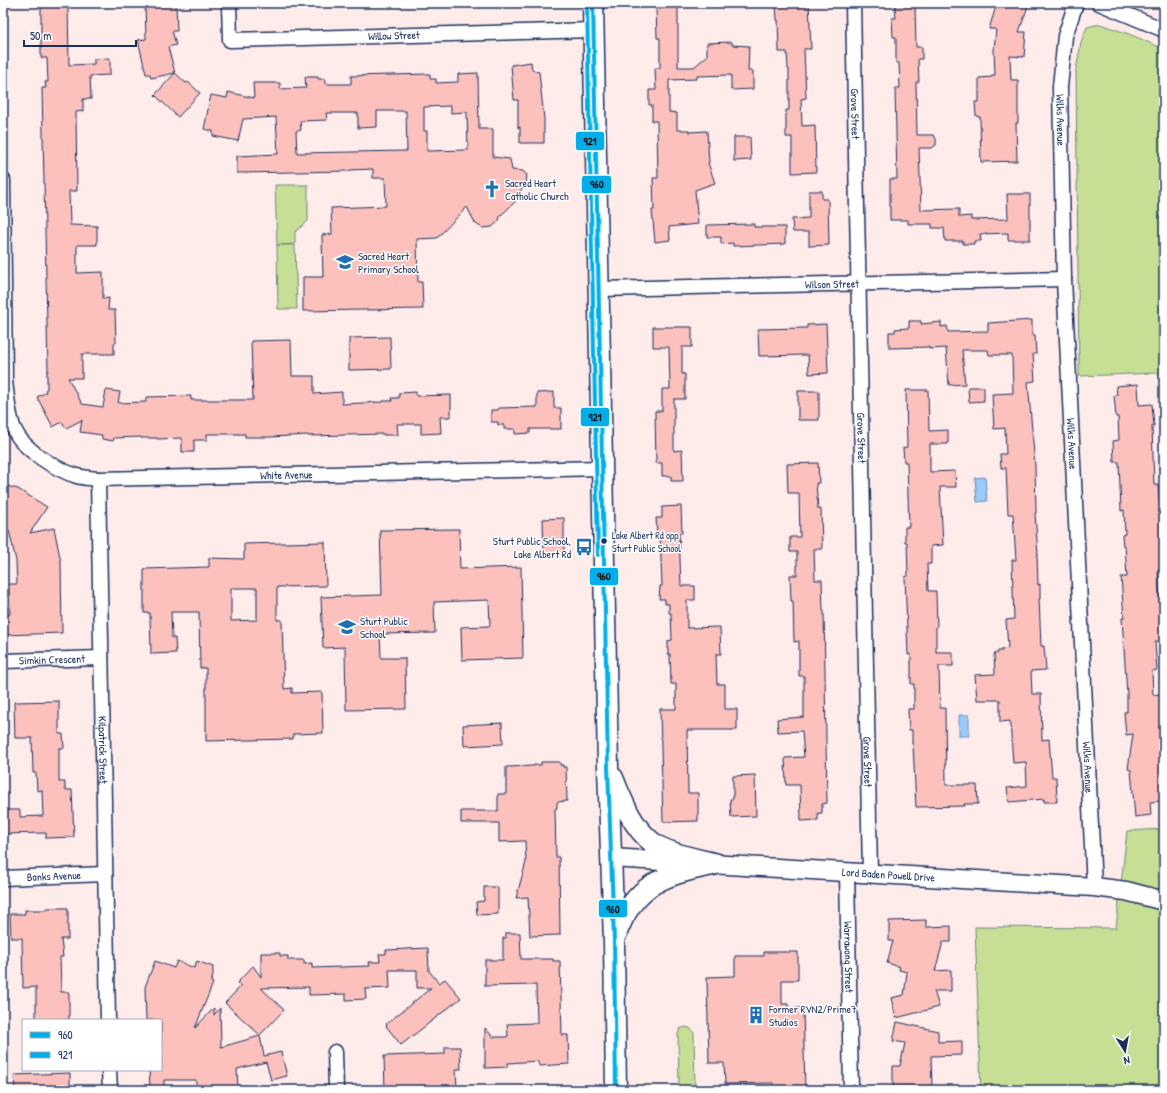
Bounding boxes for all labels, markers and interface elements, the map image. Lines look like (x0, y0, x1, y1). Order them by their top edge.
scale bar (24, 22, 136, 48)
text: 50 m (30, 27, 51, 44)
street label: Willow Street (368, 28, 420, 43)
street label: Grove Street (848, 88, 863, 140)
street label: Wilks Avenue (1053, 94, 1068, 146)
line badge: 921 (575, 131, 605, 151)
text: 921 (583, 134, 597, 148)
line badge: 960 (581, 175, 612, 194)
place label: Sacred Heart Catholic Church (505, 176, 569, 203)
text: 960 (590, 177, 604, 191)
church icon: Sacred Heart Catholic Church (482, 179, 502, 199)
place label: Sacred Heart Primary School (358, 249, 419, 276)
school or university icon: Sacred Heart Primary School (335, 252, 355, 272)
street label: Wilson Street (805, 276, 859, 292)
line badge: 921 (580, 407, 610, 427)
text: 921 (588, 410, 602, 424)
street label: Grove Street (854, 412, 869, 464)
street label: Wilks Avenue (1064, 418, 1080, 470)
street label: White Avenue (260, 467, 313, 482)
place label: Lake Albert Rd opp Sturt Public School (612, 529, 681, 555)
place label: Sturt Public School, Lake Albert Rd (493, 534, 572, 561)
marker: Lake Albert Rd opp Sturt Public School (599, 536, 609, 546)
bus stop icon: Sturt Public School, Lake Albert Rd (574, 537, 594, 557)
line badge: 960 (589, 567, 619, 586)
text: 960 (597, 569, 611, 583)
place label: Sturt Public School (360, 614, 408, 641)
school or university icon: Sturt Public School (337, 617, 357, 637)
street label: Simkin Crescent (19, 651, 85, 668)
street label: Kilpatrick Street (95, 716, 111, 784)
street label: Grove Street (860, 736, 875, 788)
street label: Wilks Avenue (1080, 741, 1096, 794)
street label: Lord Baden Powell Drive (842, 865, 936, 884)
street label: Banks Avenue (27, 868, 82, 884)
line badge: 960 (598, 899, 628, 918)
text: 960 (606, 902, 620, 916)
street label: Warrawong Street (841, 921, 856, 993)
place label: Former RVN2/Prime7 Studios (768, 1002, 857, 1029)
building icon: Former RVN2/Prime7 Studios (746, 1005, 766, 1025)
legend (22, 1019, 162, 1071)
text: 960 (58, 1026, 73, 1043)
north arrow (1105, 1031, 1145, 1071)
text: 921 (58, 1046, 72, 1063)
text: N (1123, 1053, 1131, 1068)

